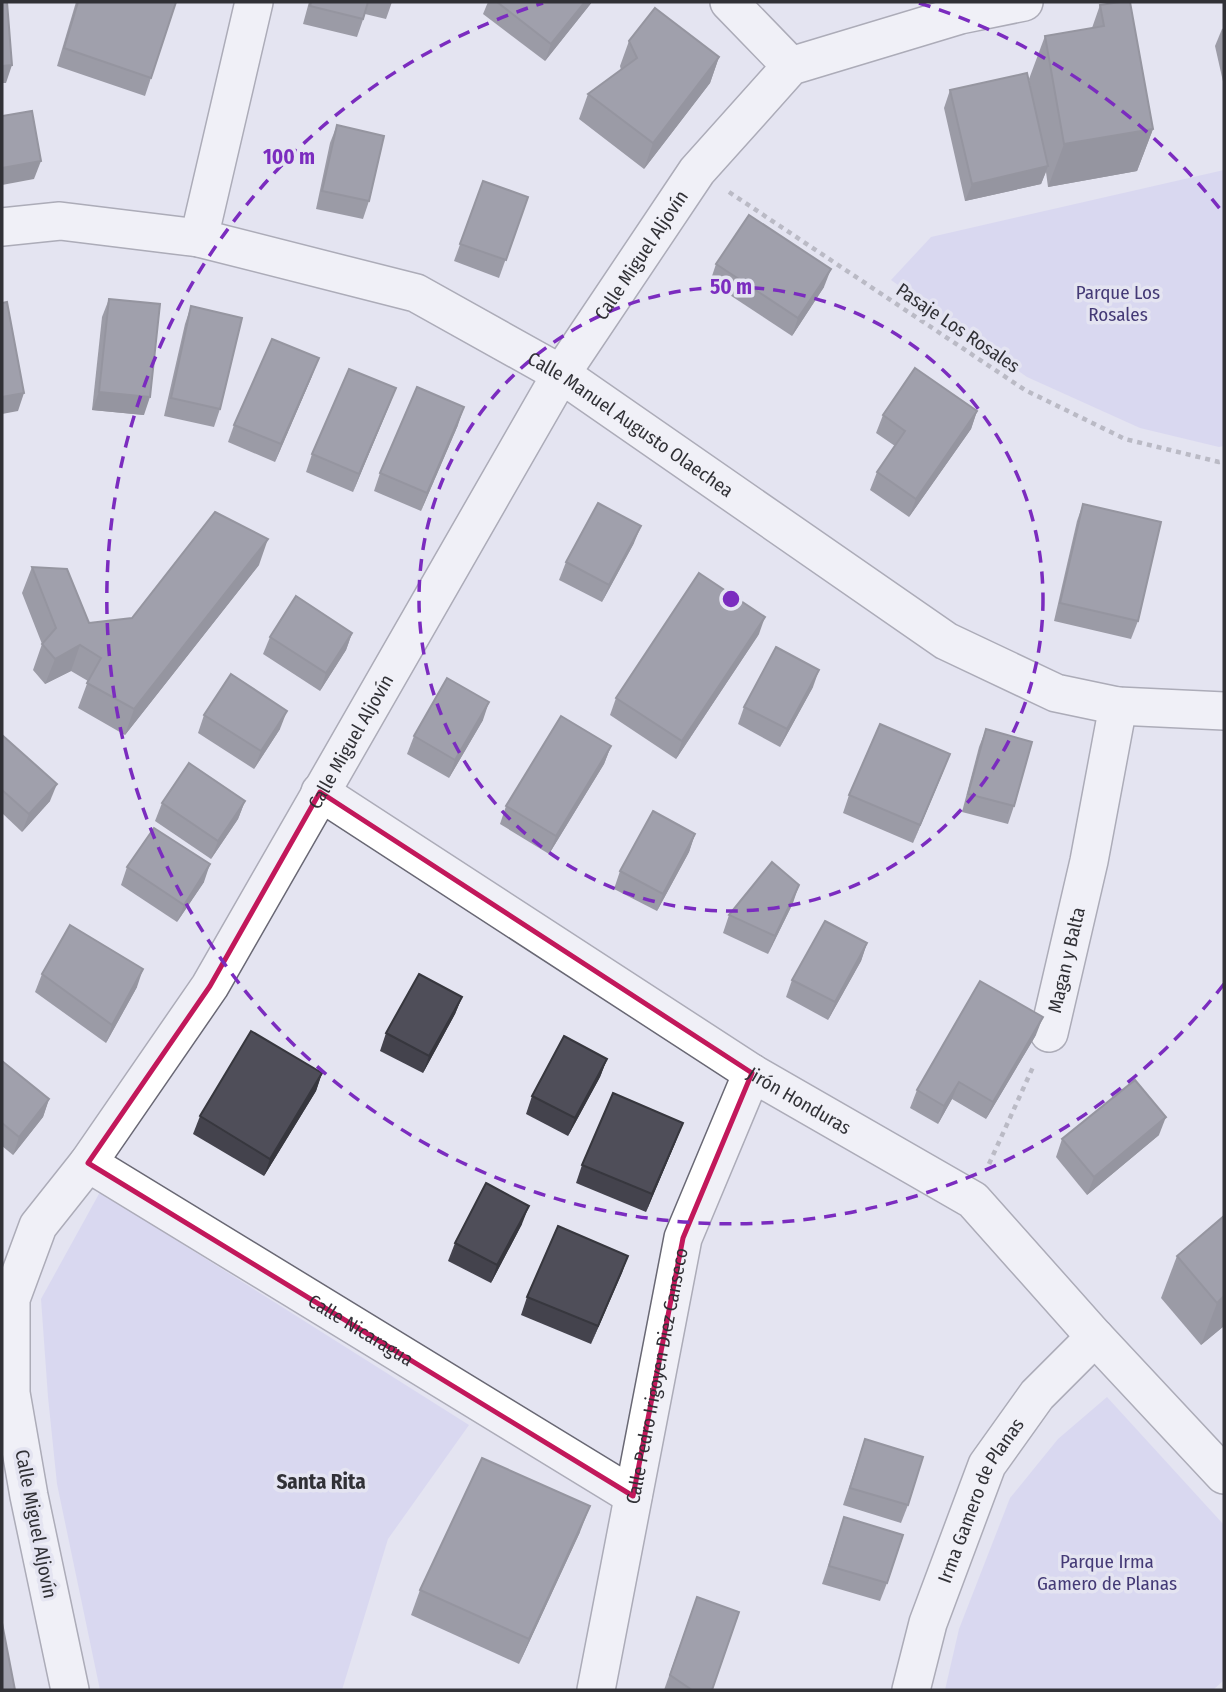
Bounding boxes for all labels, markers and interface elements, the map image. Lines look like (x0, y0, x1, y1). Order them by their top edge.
text: 100 m (263, 144, 315, 170)
street label: Calle Miguel Aljovín (589, 186, 692, 324)
text: 50 m (710, 274, 752, 300)
street label: Pasaje Los Rosales (892, 278, 1024, 378)
park label: Parque Los Rosales (1076, 281, 1160, 326)
street label: Calle Manuel Augusto Olaechea (524, 346, 738, 502)
centre of rings (719, 587, 743, 611)
street label: Calle Miguel Aljovín (303, 670, 398, 813)
street label: Magan y Balta (1043, 905, 1089, 1015)
street label: Jirón Honduras (743, 1062, 855, 1139)
street label: Calle Pedro Irigoyen Diez Canseco (621, 1246, 692, 1506)
street label: Calle Nicaragua (304, 1289, 418, 1371)
street label: Irma Gamero de Planas (933, 1413, 1029, 1586)
street label: Calle Miguel Aljovín (10, 1448, 62, 1600)
district label: Santa Rita (276, 1469, 366, 1495)
park label: Parque Irma Gamero de Planas (1037, 1550, 1177, 1595)

